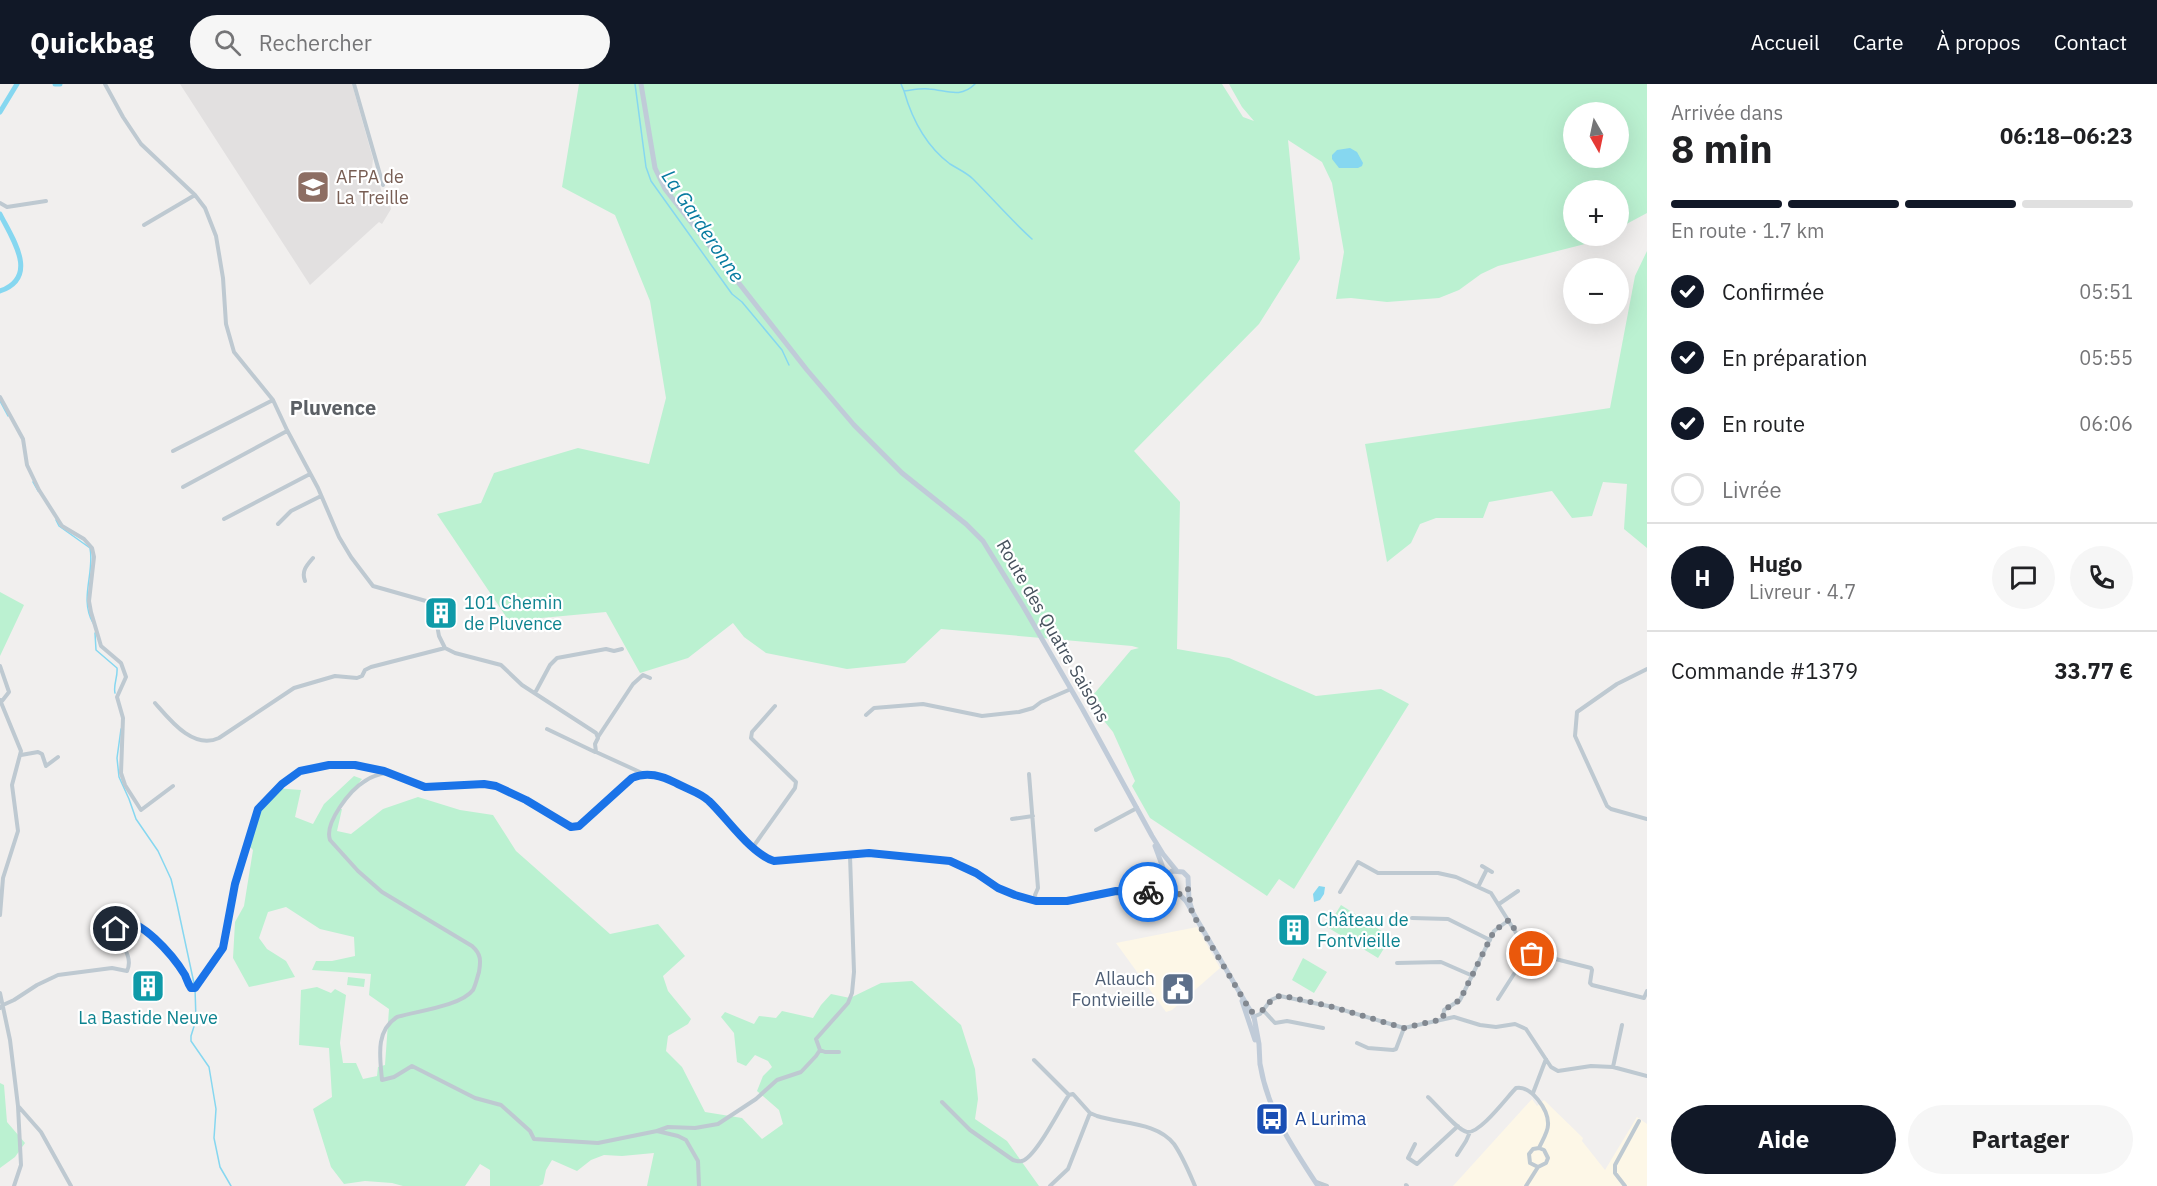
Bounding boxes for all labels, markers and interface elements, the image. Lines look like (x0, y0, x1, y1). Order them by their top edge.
search box (190, 15, 610, 69)
text: Quickbag (30, 24, 154, 61)
icon: search (211, 26, 244, 59)
text: Rechercher (259, 28, 372, 57)
text: Accueil (1751, 28, 1820, 56)
text: Carte (1853, 28, 1904, 56)
text: À propos (1937, 28, 2021, 56)
text: Contact (2054, 28, 2127, 56)
text: Arrivée dans (1671, 99, 1783, 126)
north arrow (1563, 102, 1629, 168)
map controls (1563, 102, 1629, 324)
text: 06:18–06:23 (2000, 121, 2133, 150)
text: 8 min (1671, 123, 1773, 174)
water label: La Garderonne (656, 164, 751, 287)
place label: AFPA de La Treille (336, 165, 409, 209)
school or university icon: AFPA de La Treille (295, 169, 331, 205)
button: + (1563, 180, 1629, 246)
text: En route · 1.7 km (1671, 217, 1825, 244)
button: − (1563, 258, 1629, 324)
icon: check (1671, 275, 1704, 308)
text: Confirmée (1722, 277, 1824, 306)
text: 05:51 (2079, 278, 2133, 305)
icon: check (1671, 341, 1704, 374)
text: En préparation (1722, 343, 1868, 372)
text: 05:55 (2079, 344, 2133, 371)
district label: Pluvence (290, 394, 376, 421)
icon: check (1671, 407, 1704, 440)
text: En route (1722, 409, 1805, 438)
text: 06:06 (2079, 410, 2133, 437)
text: Livrée (1722, 475, 1781, 504)
street label: Route des Quatre Saisons (992, 535, 1115, 726)
button: chat (1992, 546, 2055, 609)
button: phone (2070, 546, 2133, 609)
text: Hugo (1749, 549, 1802, 578)
text: H (1695, 563, 1710, 592)
text: Livreur · 4.7 (1749, 578, 1856, 605)
place label: 101 Chemin de Pluvence (464, 591, 562, 635)
building icon: 101 Chemin de Pluvence (423, 595, 459, 631)
text: Commande #1379 (1671, 656, 1858, 685)
text: 33.77 € (2054, 656, 2133, 685)
courier (1118, 862, 1178, 922)
icon: bike (1132, 876, 1165, 909)
pin (90, 903, 141, 954)
place label: Château de Fontvieille (1317, 908, 1409, 952)
icon: home (99, 912, 132, 945)
building icon: Château de Fontvieille (1276, 912, 1312, 948)
pin (1506, 928, 1557, 979)
icon: bag (1515, 937, 1548, 970)
place label: Allauch Fontvieille (1071, 967, 1155, 1011)
building icon: La Bastide Neuve (130, 968, 166, 1004)
public building icon: Allauch Fontvieille (1160, 971, 1196, 1007)
place label: La Bastide Neuve (78, 1006, 218, 1029)
bus stop icon: A Lurima (1254, 1101, 1290, 1137)
button: Aide (1671, 1105, 1896, 1174)
button: Partager (1908, 1105, 2133, 1174)
place label: A Lurima (1295, 1107, 1367, 1130)

